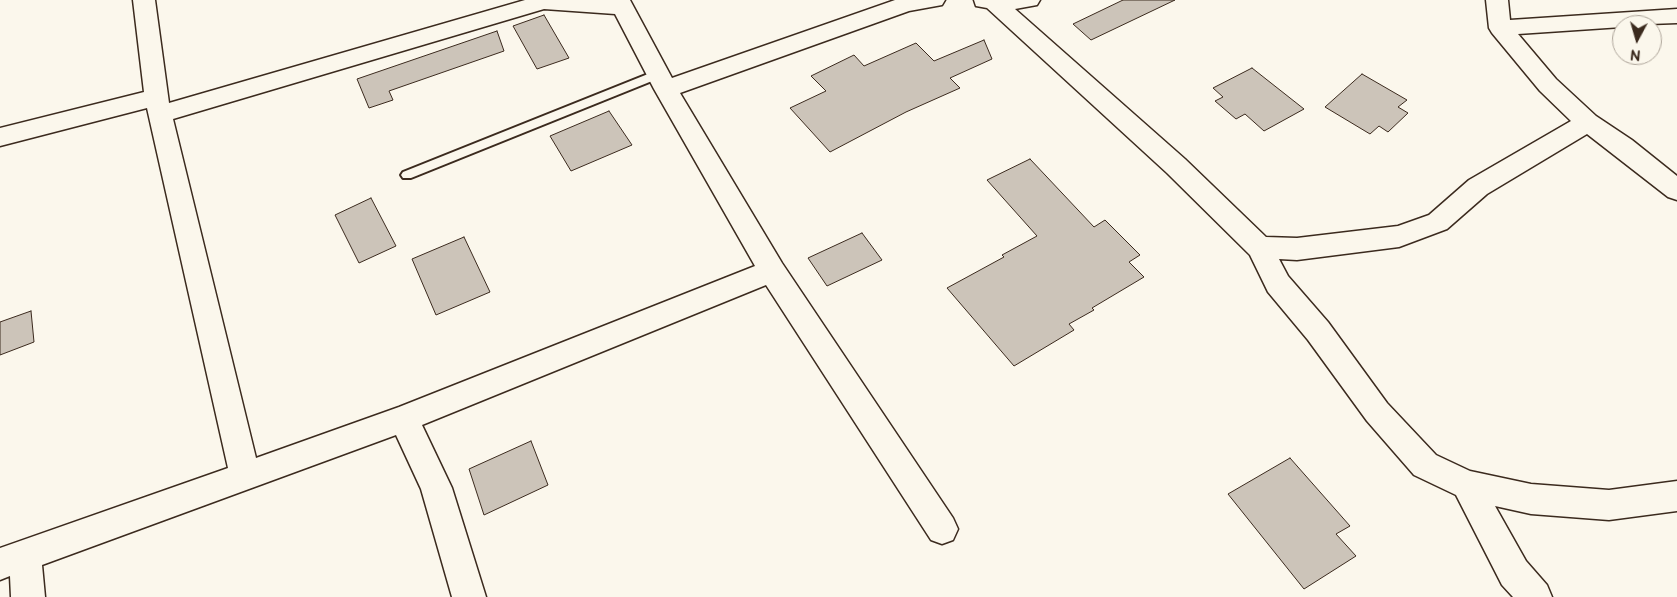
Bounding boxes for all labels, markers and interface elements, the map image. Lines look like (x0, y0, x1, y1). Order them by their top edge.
north arrow (1612, 15, 1662, 65)
text: N (1629, 45, 1642, 63)

